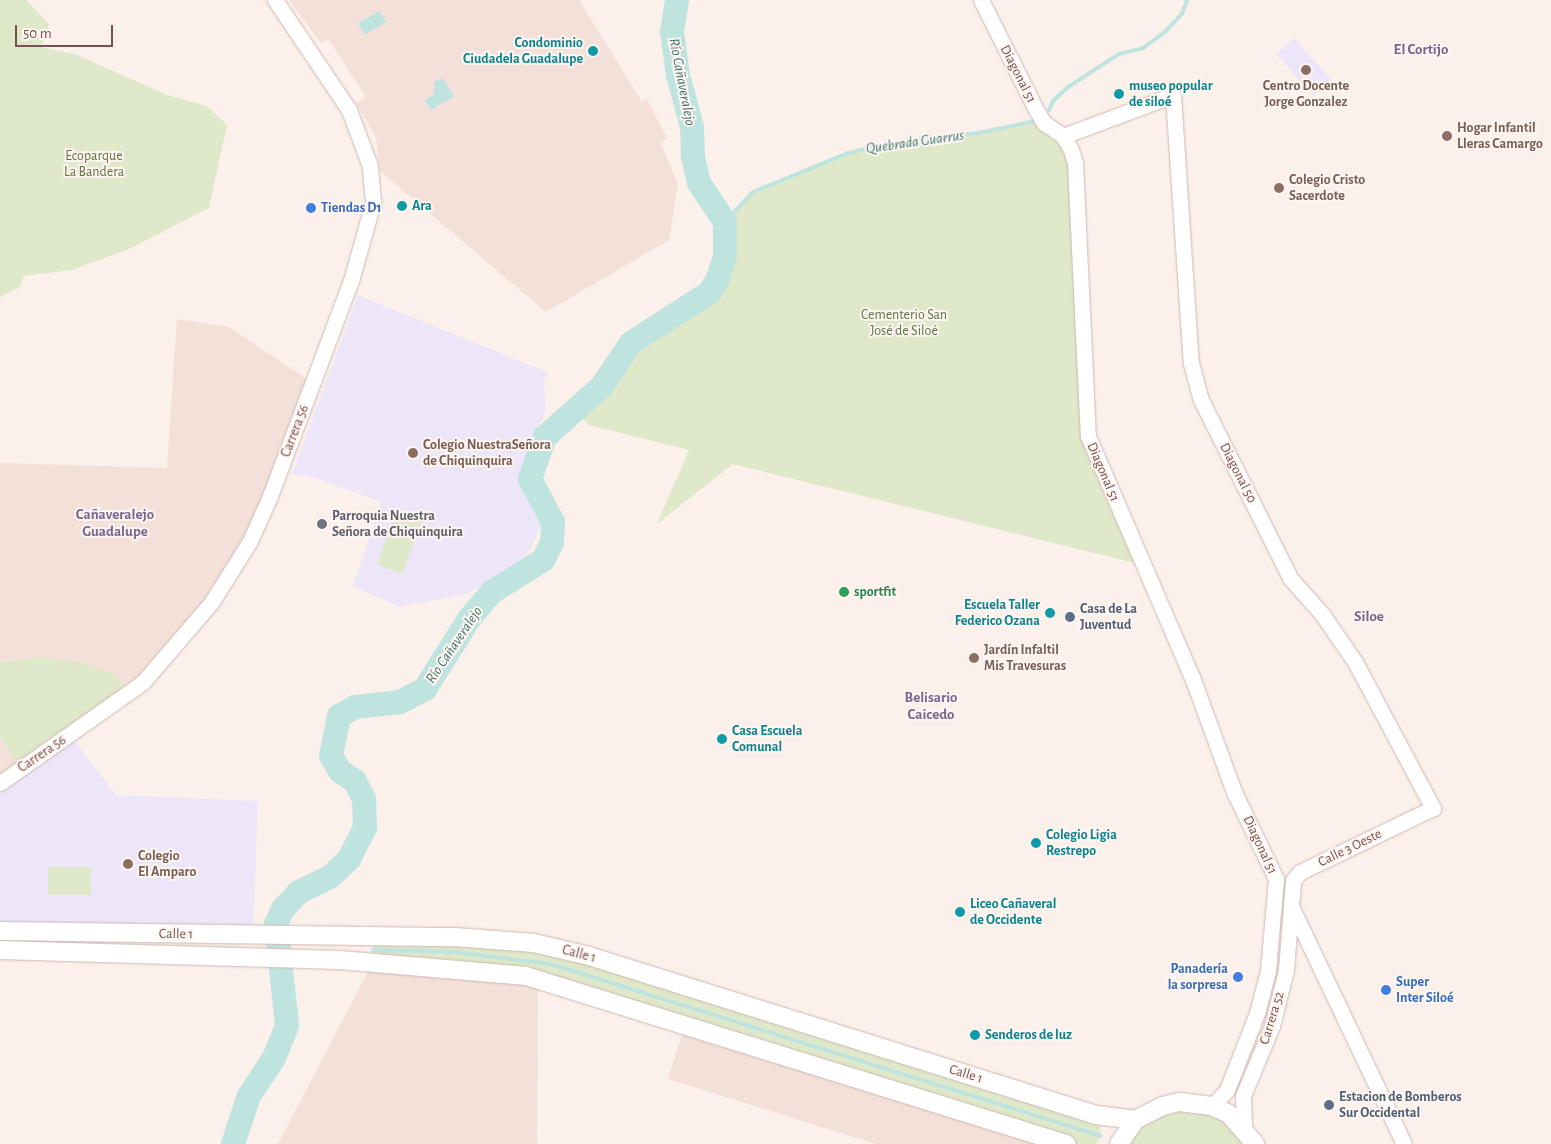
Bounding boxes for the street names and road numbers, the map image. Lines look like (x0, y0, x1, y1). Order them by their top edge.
street label: Diagonal 51 (996, 42, 1040, 106)
street label: Carrera 56 (277, 402, 313, 460)
street label: Diagonal 51 (1083, 440, 1123, 504)
street label: Diagonal 50 (1216, 440, 1260, 506)
street label: Carrera 56 (15, 732, 69, 776)
street label: Diagonal 51 (1239, 813, 1281, 877)
street label: Calle 3 Oeste (1315, 825, 1385, 871)
street label: Calle 1 (159, 925, 193, 943)
street label: Calle 1 (560, 941, 598, 967)
street label: Carrera 52 (1256, 989, 1288, 1047)
street label: Calle 1 (947, 1061, 985, 1087)

